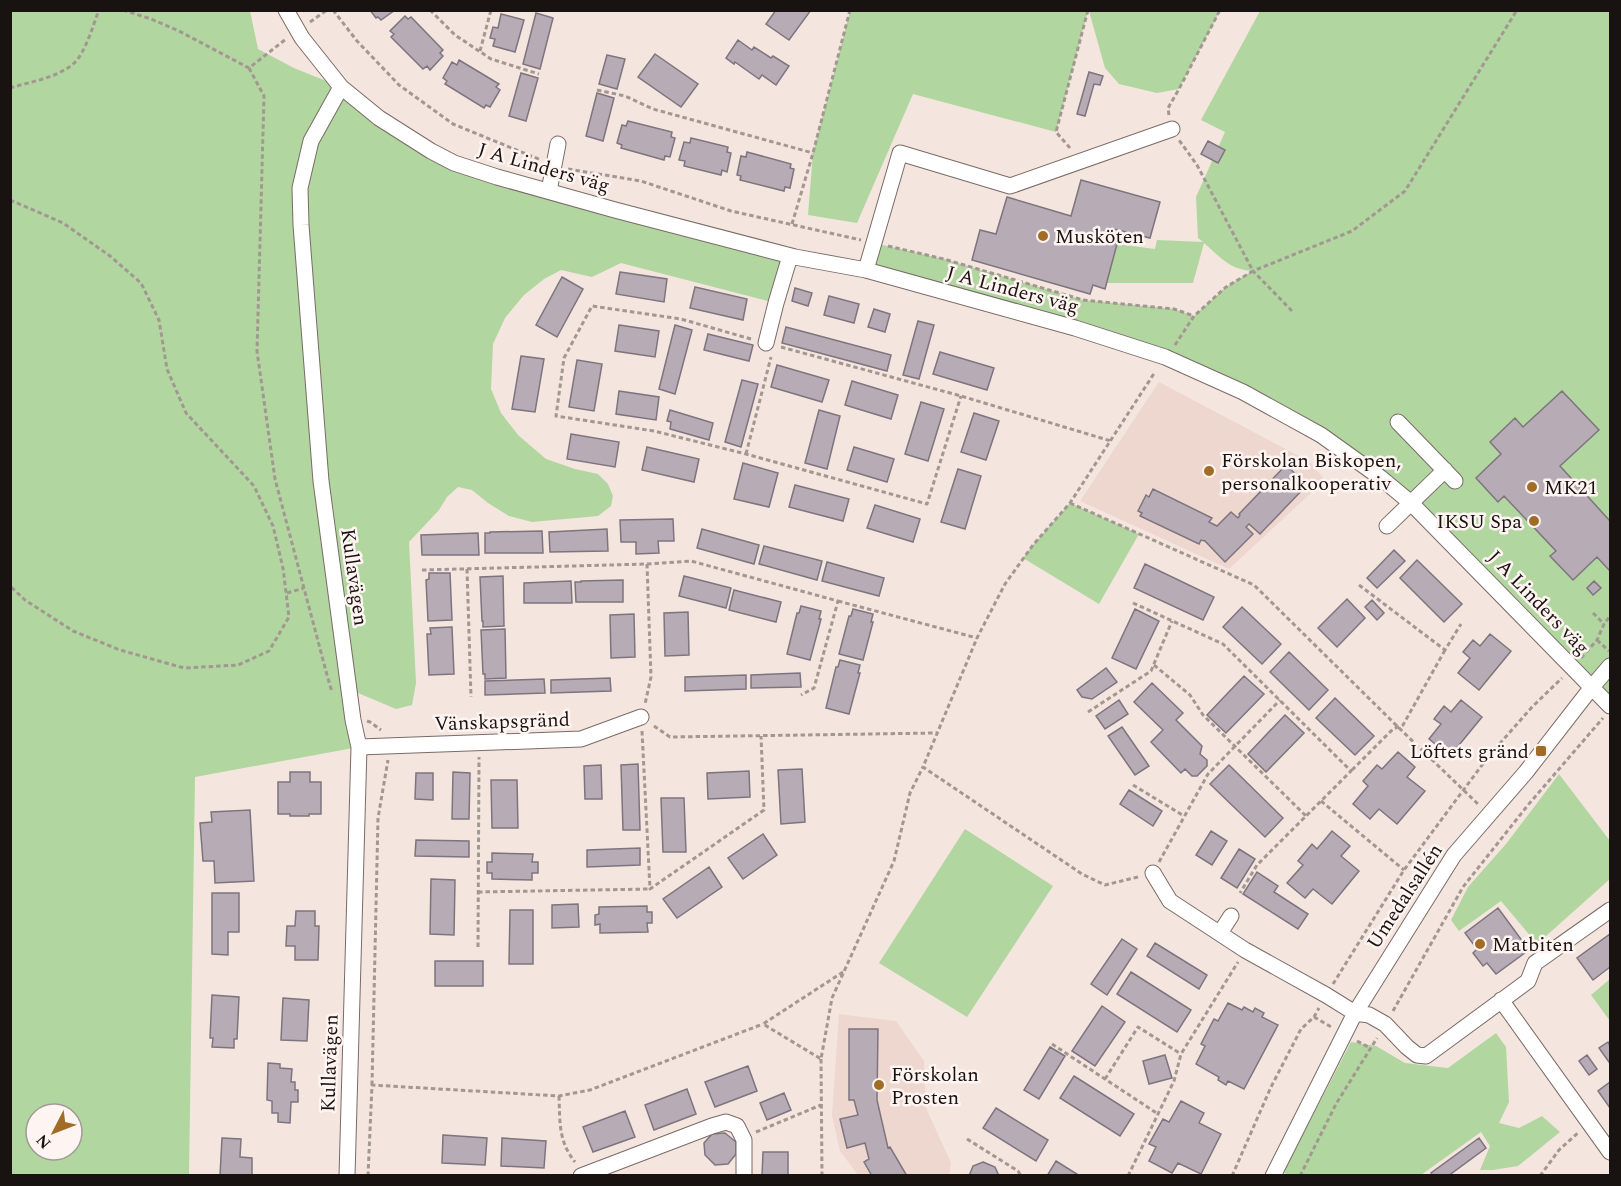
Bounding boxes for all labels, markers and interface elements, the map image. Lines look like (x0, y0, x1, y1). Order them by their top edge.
street label: J A Linders väg (474, 135, 613, 201)
place label: Musköten (1055, 222, 1144, 252)
marker: Musköten (1036, 229, 1050, 243)
street label: J A Linders väg (943, 258, 1082, 322)
place label: Förskolan Biskopen, personalkooperativ (1221, 446, 1401, 499)
marker: Förskolan Biskopen, personalkooperativ (1202, 464, 1216, 478)
place label: MK21 (1544, 473, 1598, 503)
marker: MK21 (1525, 480, 1539, 494)
place label: IKSU Spa (1436, 507, 1522, 537)
marker: IKSU Spa (1527, 514, 1541, 528)
street label: Kullavägen (332, 527, 376, 628)
street label: J A Linders väg (1480, 543, 1596, 662)
street label: Vänskapsgränd (434, 705, 570, 739)
place label: Löftets gränd (1410, 737, 1529, 767)
marker: Löftets gränd (1534, 744, 1548, 758)
street label: Umedalsallén (1359, 838, 1450, 955)
place label: Matbiten (1492, 930, 1574, 960)
marker: Matbiten (1473, 937, 1487, 951)
street label: Kullavägen (313, 1014, 347, 1112)
place label: Förskolan Prosten (891, 1060, 979, 1113)
marker: Förskolan Prosten (872, 1078, 886, 1092)
north arrow (24, 1102, 84, 1162)
text: N (30, 1128, 57, 1154)

